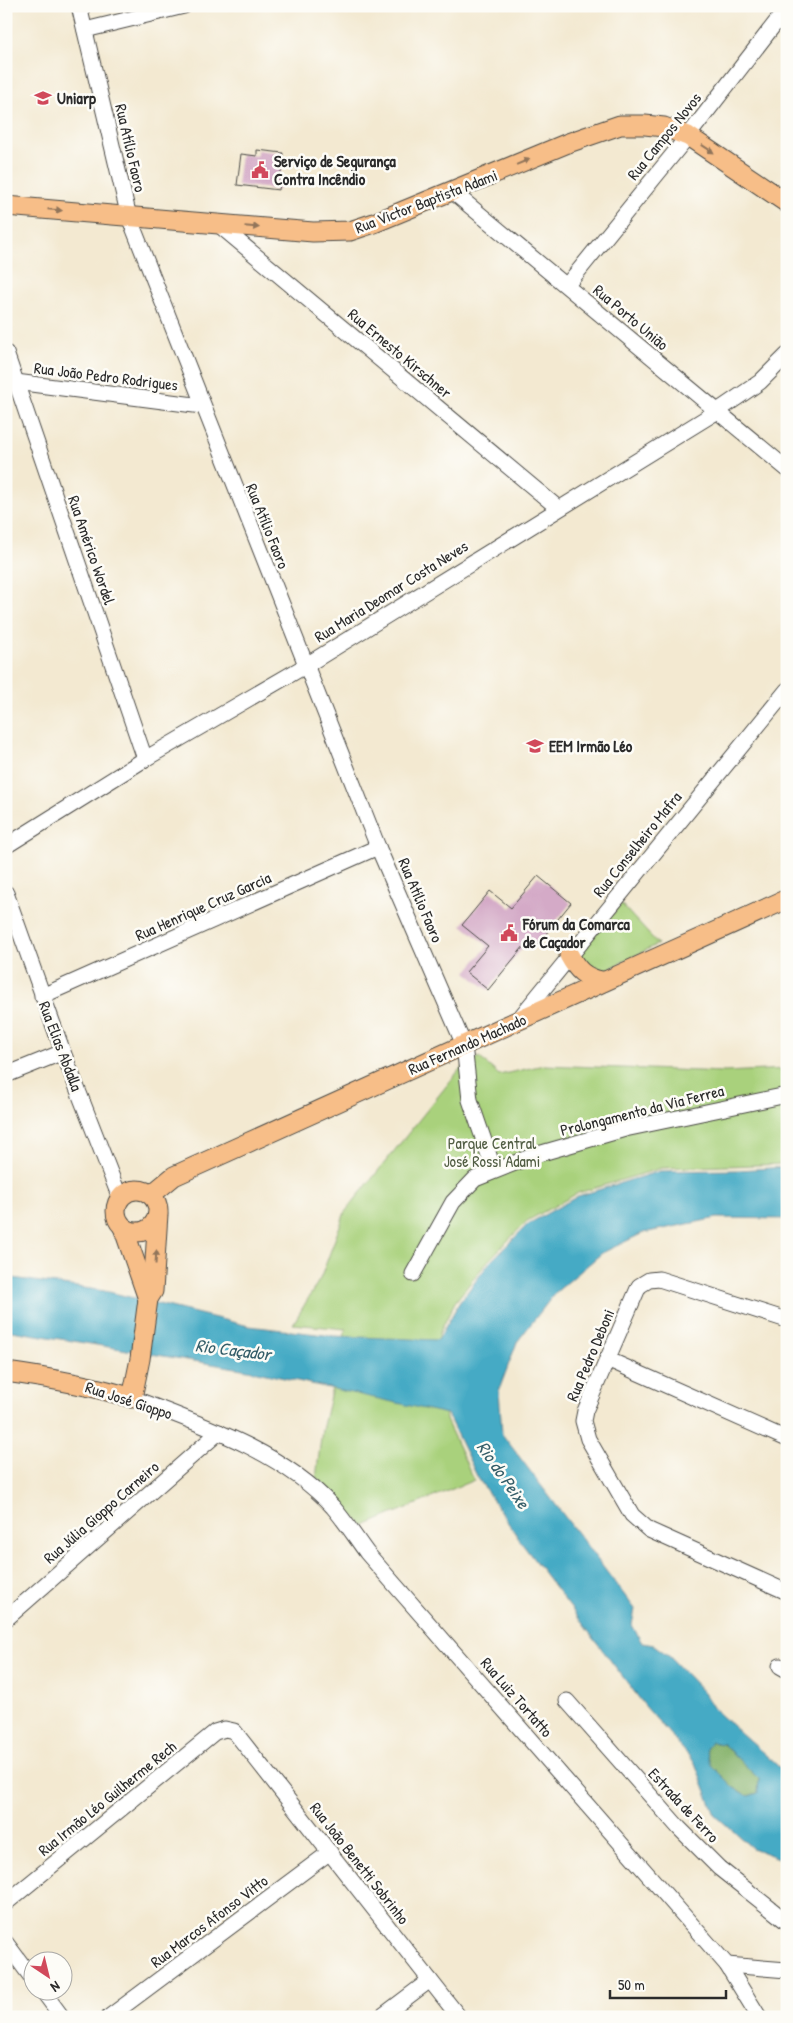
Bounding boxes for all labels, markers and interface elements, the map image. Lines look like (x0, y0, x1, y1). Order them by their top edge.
place label: Uniarp (57, 87, 96, 110)
school or university icon: Uniarp (33, 88, 53, 108)
street label: Rua Campos Novos (622, 88, 706, 184)
street label: Rua Atílio Faoro (110, 102, 152, 195)
one-way arrow (701, 144, 715, 154)
place label: Serviço de Segurança Contra Incêndio (274, 150, 397, 190)
one-way arrow (516, 158, 530, 166)
public building icon: Serviço de Segurança Contra Incêndio (250, 160, 270, 180)
street label: Rua Victor Baptista Adami (352, 164, 500, 238)
one-way arrow (47, 206, 63, 214)
one-way arrow (244, 224, 260, 232)
street label: Rua Porto União (589, 279, 674, 355)
street label: Rua Ernesto Kirschner (343, 303, 457, 403)
street label: Rua João Pedro Rodrigues (33, 356, 179, 396)
street label: Rua Atílio Faoro (241, 480, 295, 572)
street label: Rua Américo Wordel (63, 492, 121, 608)
street label: Rua Maria Deomar Costa Neves (310, 535, 472, 647)
place label: EEM Irmão Léo (549, 735, 633, 757)
school or university icon: EEM Irmão Léo (525, 736, 545, 756)
street label: Rua Conselheiro Mafra (588, 787, 686, 901)
street label: Rua Atílio Faoro (393, 854, 449, 946)
street label: Rua Henrique Cruz Garcia (132, 866, 274, 946)
place label: Fórum da Comarca de Caçador (522, 913, 630, 953)
public building icon: Fórum da Comarca de Caçador (499, 923, 519, 943)
street label: Rua Elias Abdalla (34, 998, 88, 1094)
street label: Rua Fernando Machado (405, 1008, 530, 1080)
street label: Prolongamento da Via Ferrea (558, 1079, 726, 1141)
park label: Parque Central José Rossi Adami (444, 1132, 540, 1172)
one-way arrow (152, 1249, 160, 1265)
street label: Rua Pedro Deboni (561, 1306, 619, 1404)
water label: Rio Caçador (194, 1332, 274, 1367)
street label: Rua José Gioppo (83, 1376, 176, 1425)
water label: Rio do Peixe (471, 1436, 536, 1514)
street label: Rua Júlia Gioppo Carneiro (39, 1455, 164, 1568)
street label: Rua Luiz Tortatto (476, 1652, 558, 1742)
street label: Rua Irmão Léo Guilherme Rech (33, 1735, 181, 1861)
street label: Estrada de Ferro (644, 1763, 725, 1848)
street label: Rua João Benetti Sobrinho (305, 1797, 415, 1929)
street label: Rua Marcos Afonso Vitto (146, 1869, 273, 1972)
north arrow (22, 1950, 72, 2000)
scale bar (610, 1968, 727, 2000)
text: 50 m (618, 1974, 645, 1995)
text: N (47, 1977, 64, 1997)

